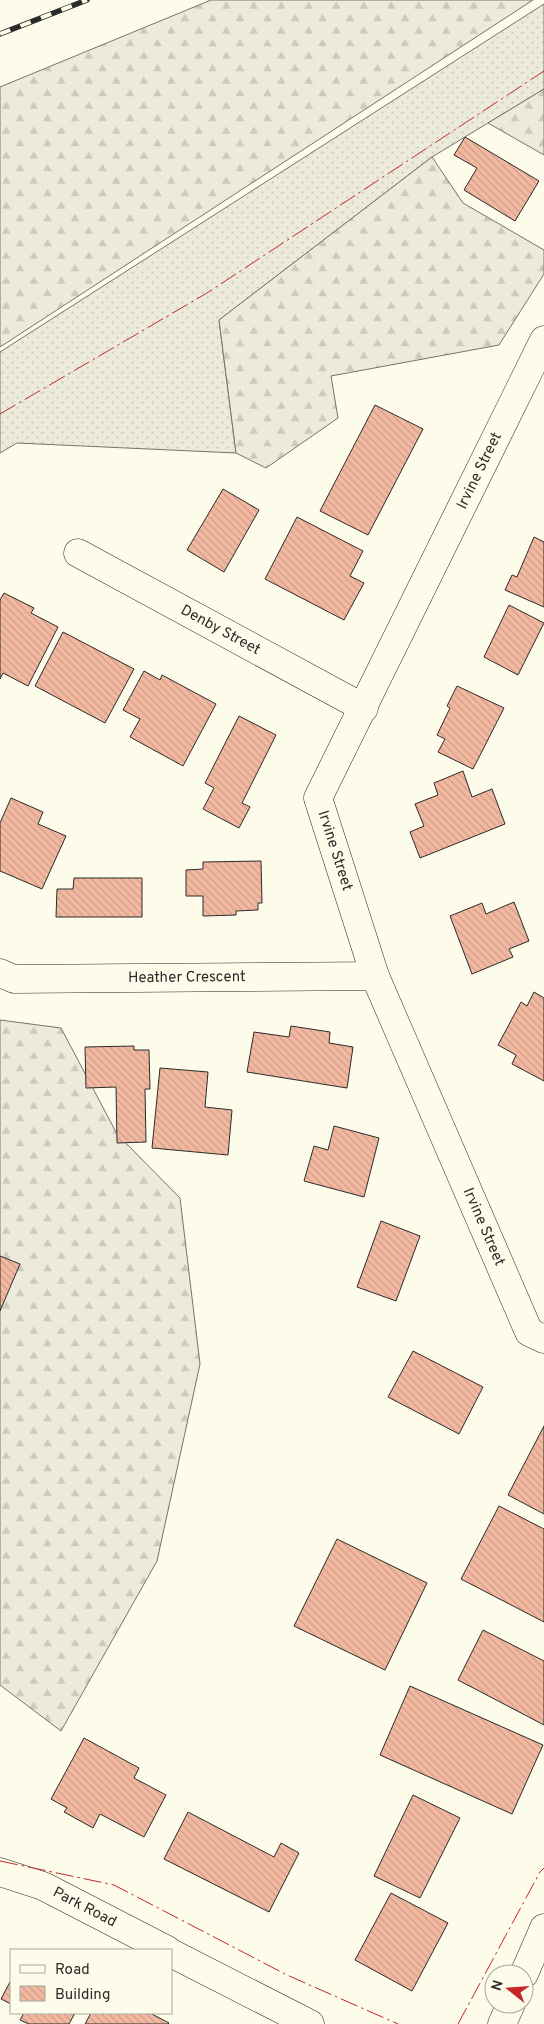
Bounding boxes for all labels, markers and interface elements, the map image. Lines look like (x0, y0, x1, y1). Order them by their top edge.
street label: Irvine Street (453, 429, 507, 513)
street label: Denby Street (177, 601, 264, 659)
street label: Irvine Street (313, 808, 357, 893)
street label: Heather Crescent (128, 968, 246, 988)
street label: Irvine Street (458, 1185, 509, 1269)
street label: Park Road (49, 1883, 120, 1932)
legend (10, 1949, 172, 2014)
text: Road (55, 1961, 90, 1980)
north arrow (484, 1964, 534, 2014)
text: N (488, 1978, 508, 1993)
text: Building (55, 1986, 110, 2005)

